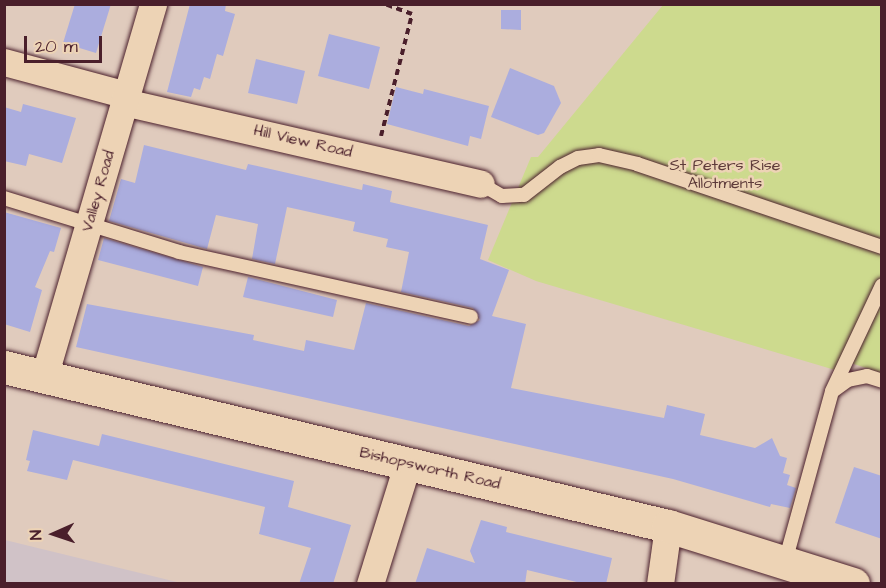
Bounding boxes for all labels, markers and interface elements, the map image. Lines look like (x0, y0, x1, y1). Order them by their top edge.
scale bar (27, 24, 105, 62)
text: 20 m (35, 34, 78, 59)
street label: Hill View Road (252, 120, 354, 162)
street label: Valley Road (77, 148, 119, 234)
park label: St Peters Rise Allotments (670, 155, 780, 193)
street label: Bishopsworth Road (358, 442, 502, 494)
north arrow (24, 504, 84, 564)
text: N (25, 529, 47, 541)

